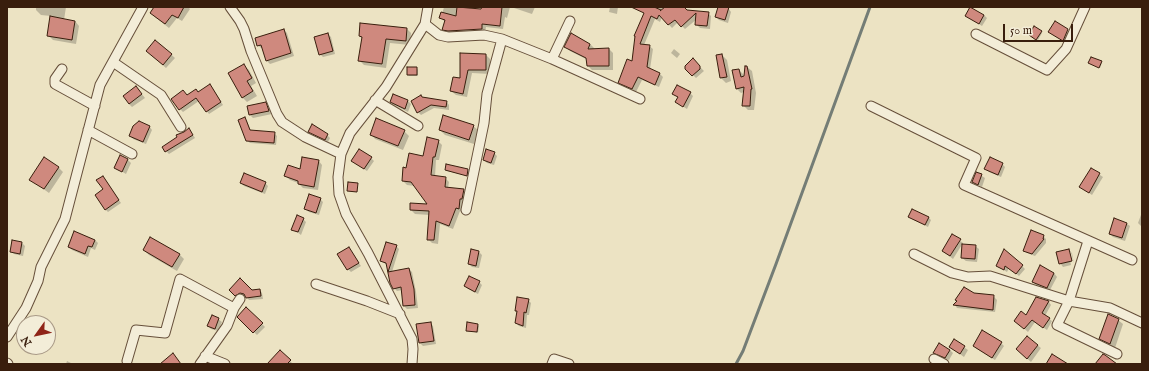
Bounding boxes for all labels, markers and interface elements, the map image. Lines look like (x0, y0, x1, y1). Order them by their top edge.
scale bar (1005, 16, 1075, 42)
text: 50 m (1010, 23, 1032, 38)
north arrow (16, 315, 56, 355)
text: N (18, 333, 35, 349)

